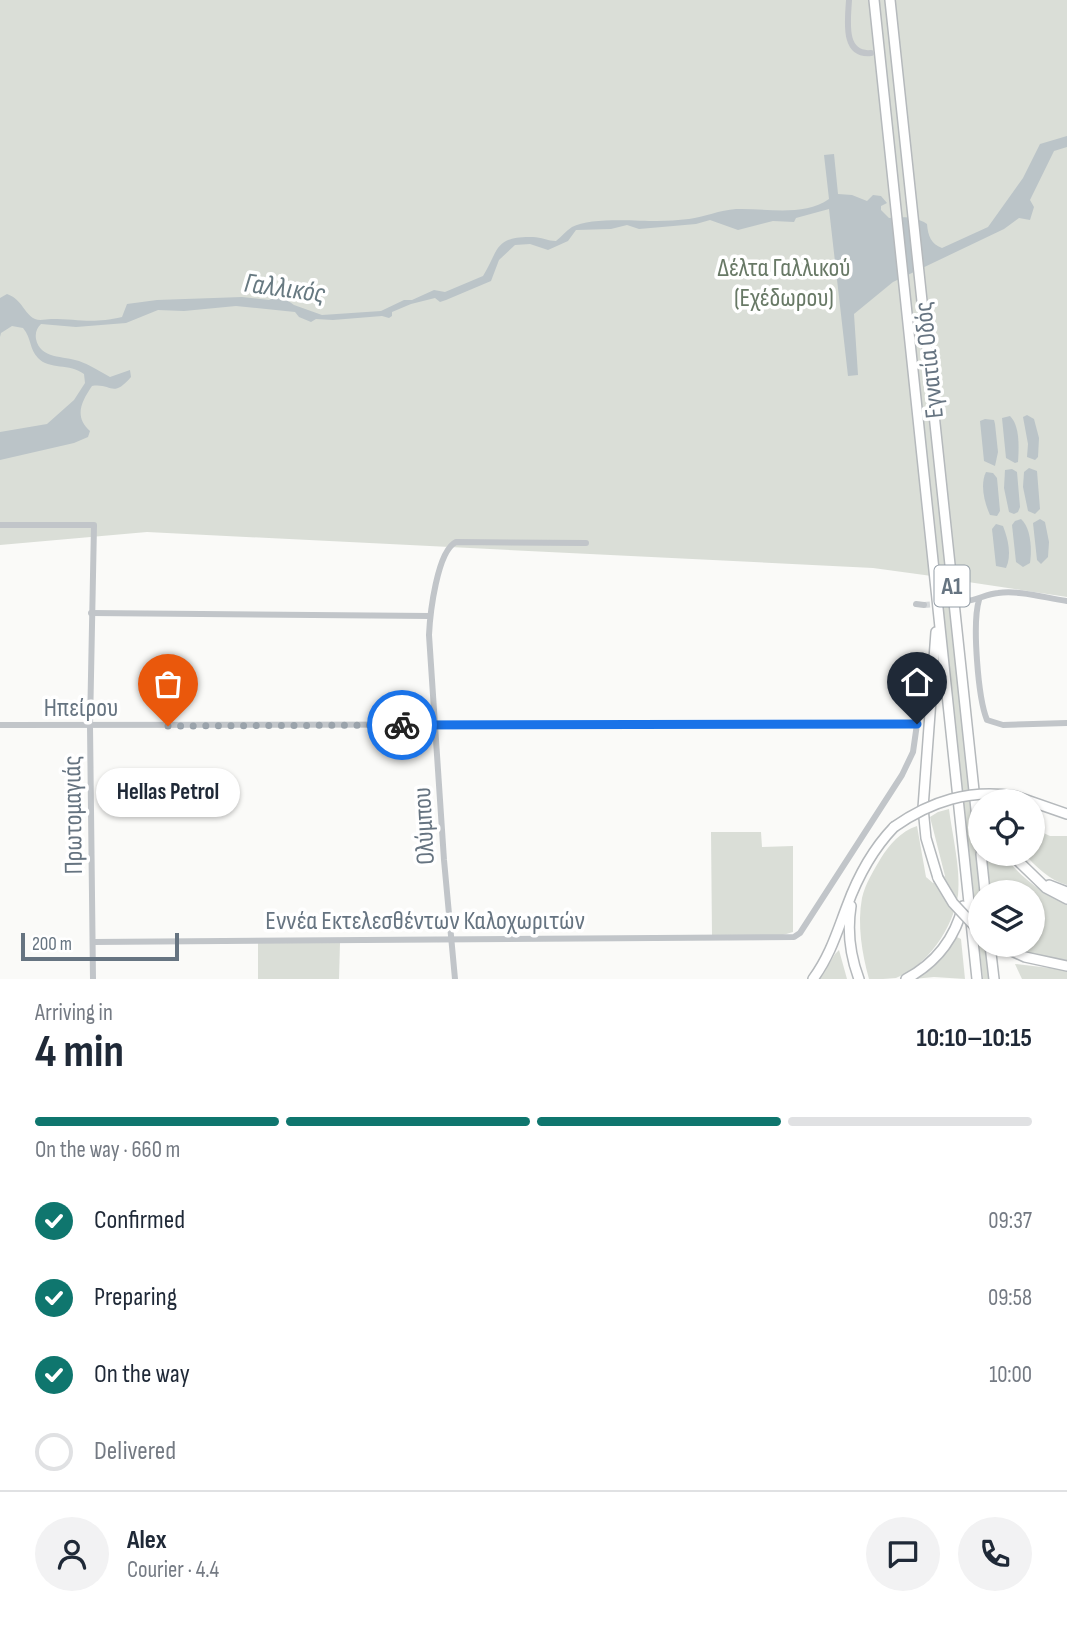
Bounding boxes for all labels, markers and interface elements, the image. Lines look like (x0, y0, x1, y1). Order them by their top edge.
park label: Δέλτα Γαλλικού (Εχέδωρου) (718, 253, 851, 314)
water label: Γαλλικός (242, 266, 328, 311)
street label: Εγνατία Οδός (908, 300, 951, 420)
road number: Α1 (934, 566, 970, 606)
pin (887, 652, 947, 724)
pin (138, 654, 198, 726)
icon: home (898, 663, 936, 701)
icon: bag (149, 665, 187, 703)
courier (367, 690, 437, 760)
street label: Ηπείρου (44, 693, 118, 724)
icon: bike (383, 706, 421, 744)
street label: Πρωτομαγιάς (57, 755, 90, 875)
callout: Hellas Petrol (96, 768, 240, 817)
text: Hellas Petrol (117, 778, 219, 806)
street label: Ολύμπου (407, 786, 442, 866)
map controls (968, 789, 1045, 957)
button: locate (968, 789, 1045, 866)
button: layers (968, 880, 1045, 957)
street label: Εννέα Εκτελεσθέντων Καλοχωριτών (265, 906, 585, 937)
scale bar (21, 930, 178, 962)
text: 200 m (32, 933, 72, 956)
text: Arriving in (35, 999, 113, 1027)
text: 10:10–10:15 (917, 1023, 1032, 1054)
text: 4 min (35, 1025, 124, 1080)
text: On the way · 660 m (35, 1136, 180, 1164)
icon: check (35, 1202, 73, 1240)
text: Confirmed (94, 1205, 185, 1236)
text: 09:37 (988, 1207, 1032, 1235)
icon: check (35, 1279, 73, 1317)
text: Preparing (94, 1282, 177, 1313)
text: 09:58 (988, 1284, 1032, 1312)
icon: check (35, 1356, 73, 1394)
text: On the way (94, 1359, 190, 1390)
text: 10:00 (989, 1361, 1032, 1389)
text: Delivered (94, 1436, 176, 1467)
button: person (35, 1517, 109, 1591)
button: chat (866, 1517, 940, 1591)
button: phone (958, 1517, 1032, 1591)
text: Alex (127, 1525, 167, 1556)
text: Courier · 4.4 (127, 1556, 219, 1584)

